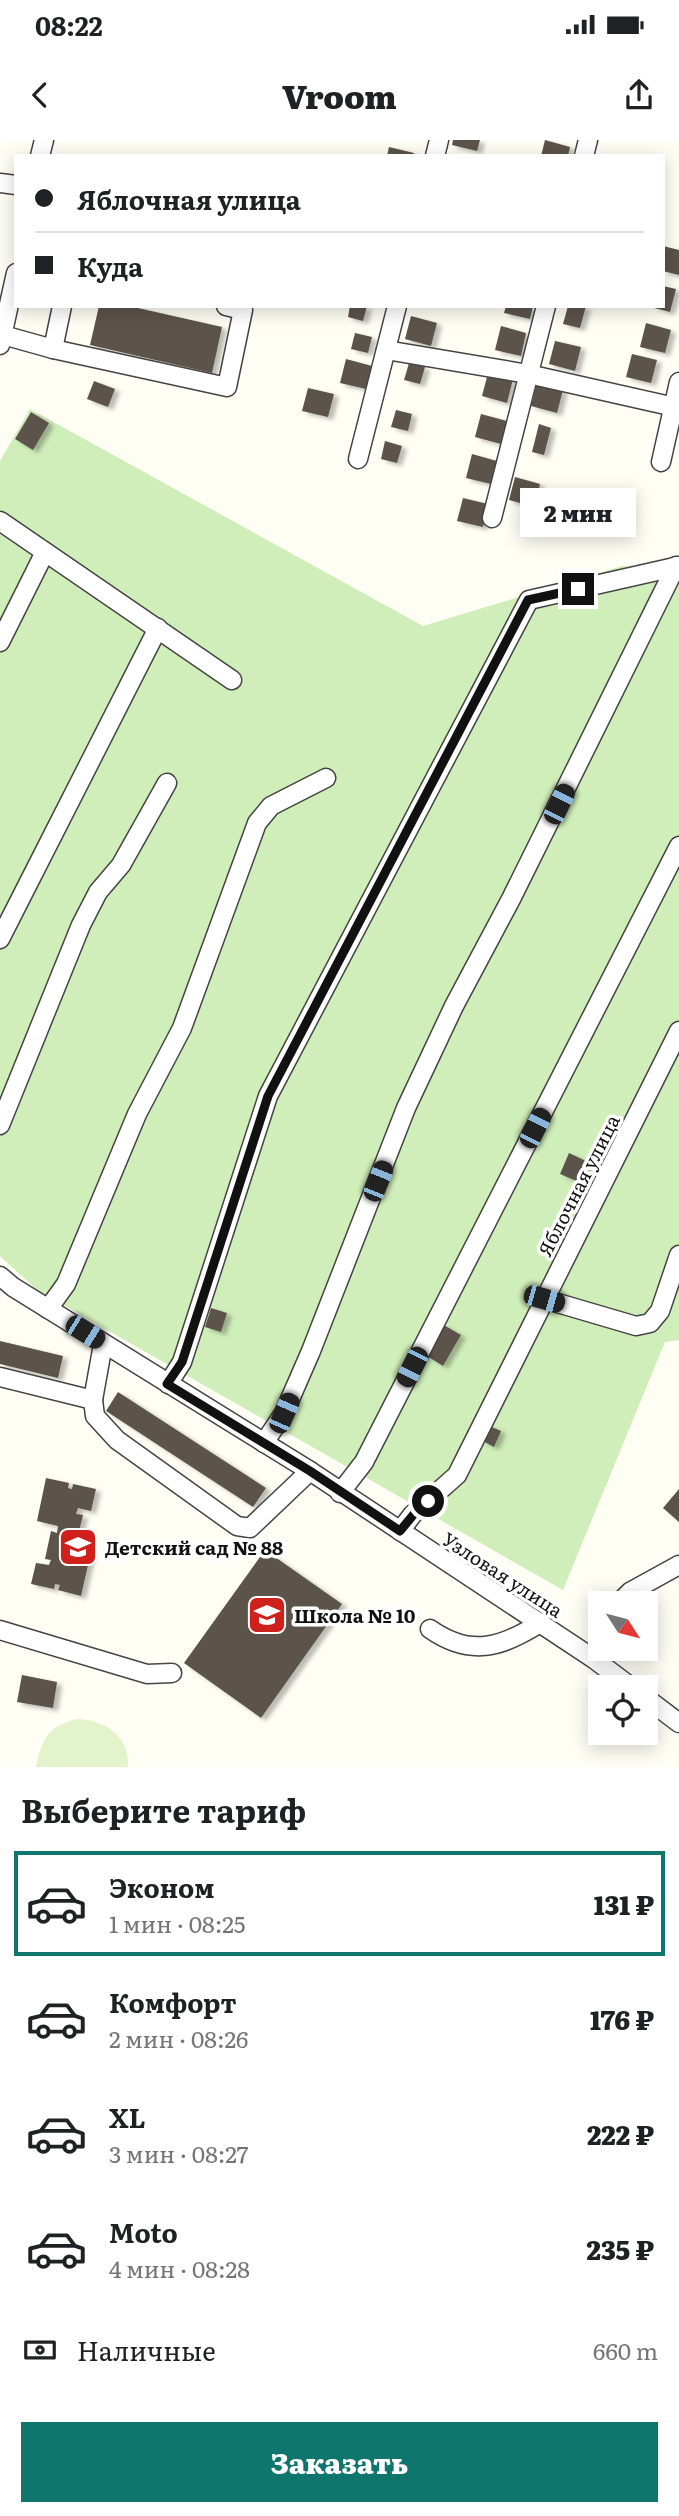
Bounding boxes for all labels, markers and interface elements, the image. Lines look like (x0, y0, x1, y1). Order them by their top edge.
text: 08:22 (35, 5, 103, 44)
text: Vroom (282, 71, 397, 119)
icon: back (21, 76, 59, 114)
icon: share (620, 76, 658, 114)
text: Яблочная улица (77, 179, 301, 218)
text: Куда (77, 246, 143, 285)
callout: 2 мин (520, 488, 636, 536)
text: 2 мин (544, 495, 612, 529)
route end (562, 573, 594, 605)
car (541, 781, 578, 827)
car (517, 1105, 554, 1151)
street label: Яблочная улица (530, 1109, 626, 1261)
car (361, 1158, 396, 1204)
car (521, 1283, 568, 1315)
car (62, 1312, 109, 1352)
car (394, 1344, 431, 1390)
car (266, 1390, 303, 1436)
route start (412, 1485, 444, 1517)
street label: Узловая улица (437, 1524, 569, 1624)
school or university icon: Детский сад № 88 (57, 1526, 99, 1568)
place label: Детский сад № 88 (105, 1533, 283, 1561)
north arrow (588, 1591, 658, 1661)
map controls (588, 1591, 658, 1745)
school or university icon: Школа № 10 (246, 1594, 288, 1636)
place label: Школа № 10 (294, 1601, 416, 1629)
button: locate (588, 1675, 658, 1745)
text: Выберите тариф (21, 1785, 306, 1833)
text: Эконом (109, 1867, 214, 1906)
icon: car (25, 1872, 88, 1935)
text: 131 ₽ (594, 1884, 654, 1923)
text: 1 мин · 08:25 (109, 1906, 246, 1940)
text: Комфорт (109, 1982, 236, 2021)
icon: car (25, 1987, 88, 2050)
text: 176 ₽ (590, 1999, 654, 2038)
text: 2 мин · 08:26 (109, 2021, 248, 2055)
text: XL (109, 2097, 146, 2136)
icon: car (25, 2102, 88, 2165)
text: 222 ₽ (587, 2114, 654, 2153)
text: 3 мин · 08:27 (109, 2136, 248, 2170)
text: Moto (109, 2212, 178, 2251)
icon: car (25, 2217, 88, 2280)
text: 235 ₽ (587, 2229, 654, 2268)
text: 4 мин · 08:28 (109, 2251, 250, 2285)
text: Наличные (77, 2330, 216, 2369)
icon: cash (21, 2331, 59, 2369)
text: 660 m (593, 2333, 658, 2367)
button: Заказать (21, 2422, 658, 2502)

